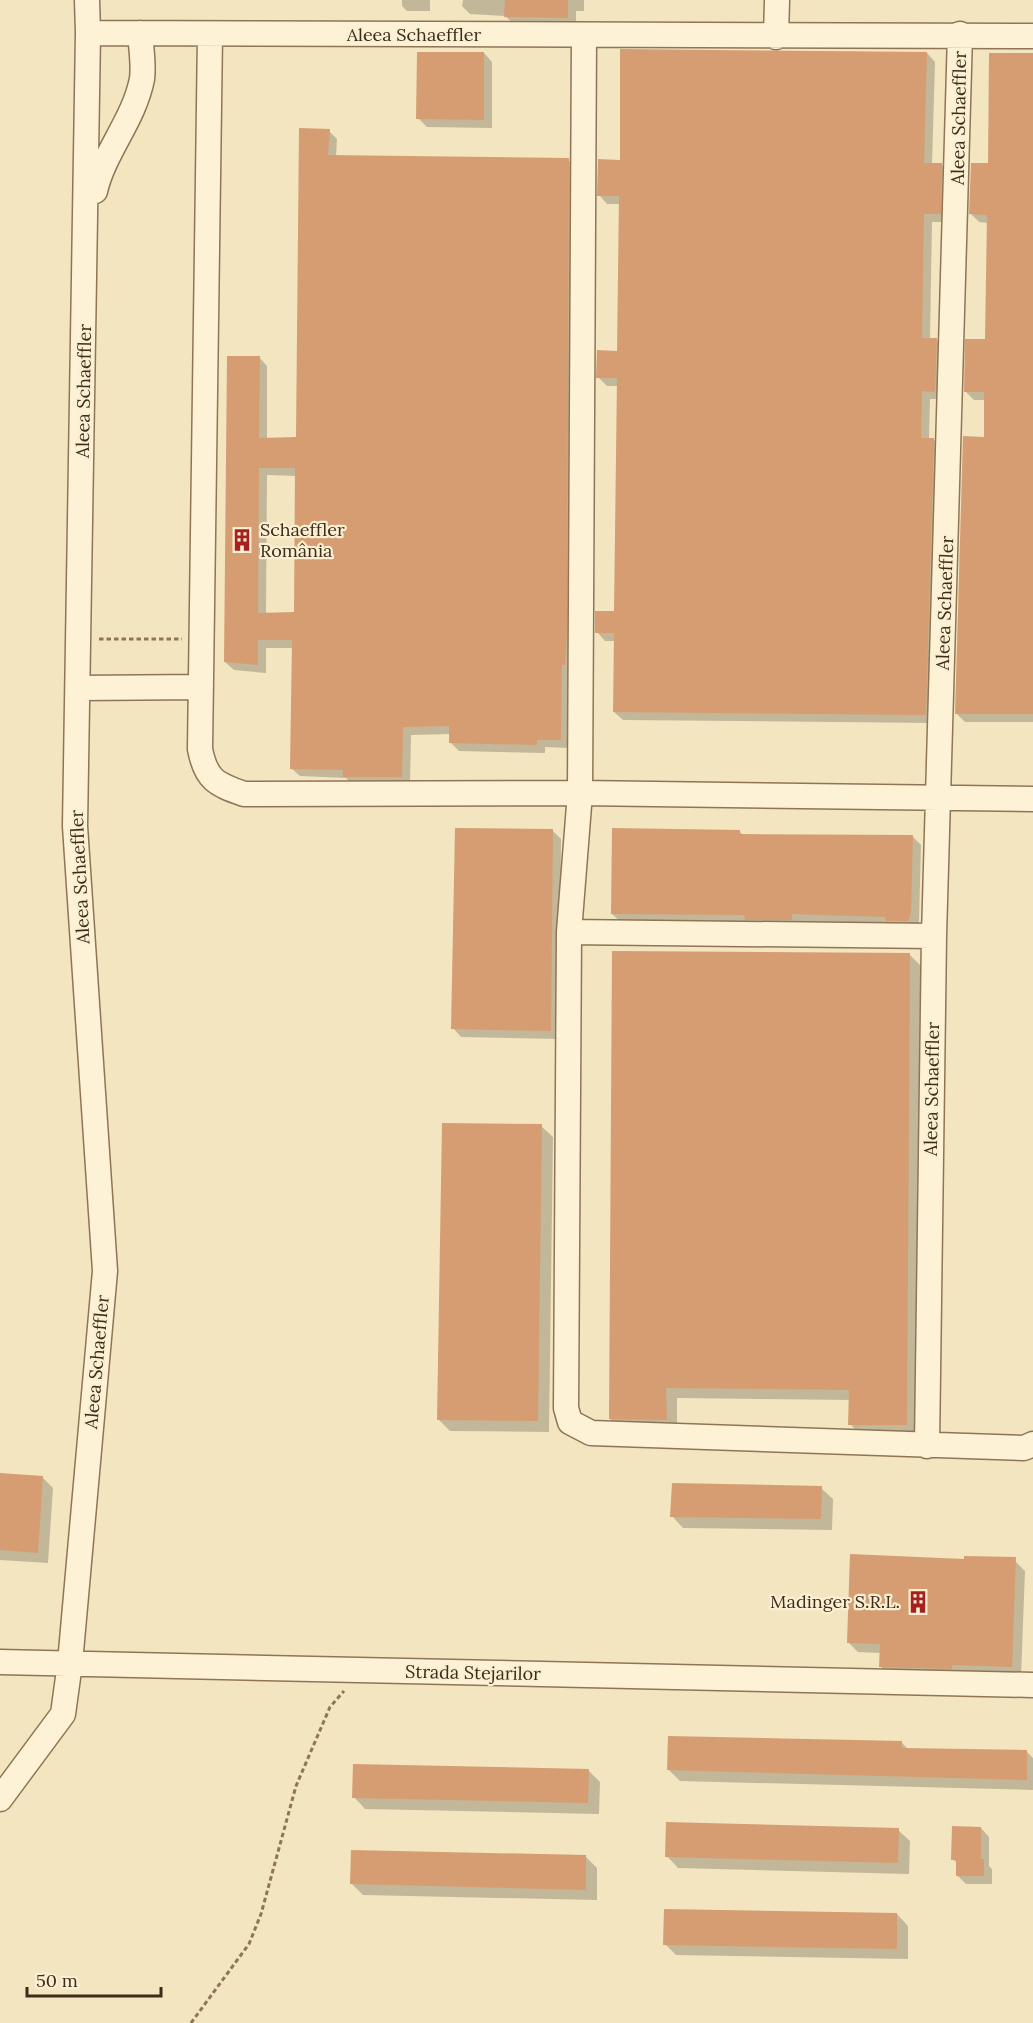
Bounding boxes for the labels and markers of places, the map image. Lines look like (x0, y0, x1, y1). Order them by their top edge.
place label: Schaeffler România (260, 518, 345, 562)
building icon: Schaeffler România (229, 527, 255, 553)
building icon: Madinger S.R.L. (905, 1589, 931, 1615)
place label: Madinger S.R.L. (770, 1590, 900, 1613)

